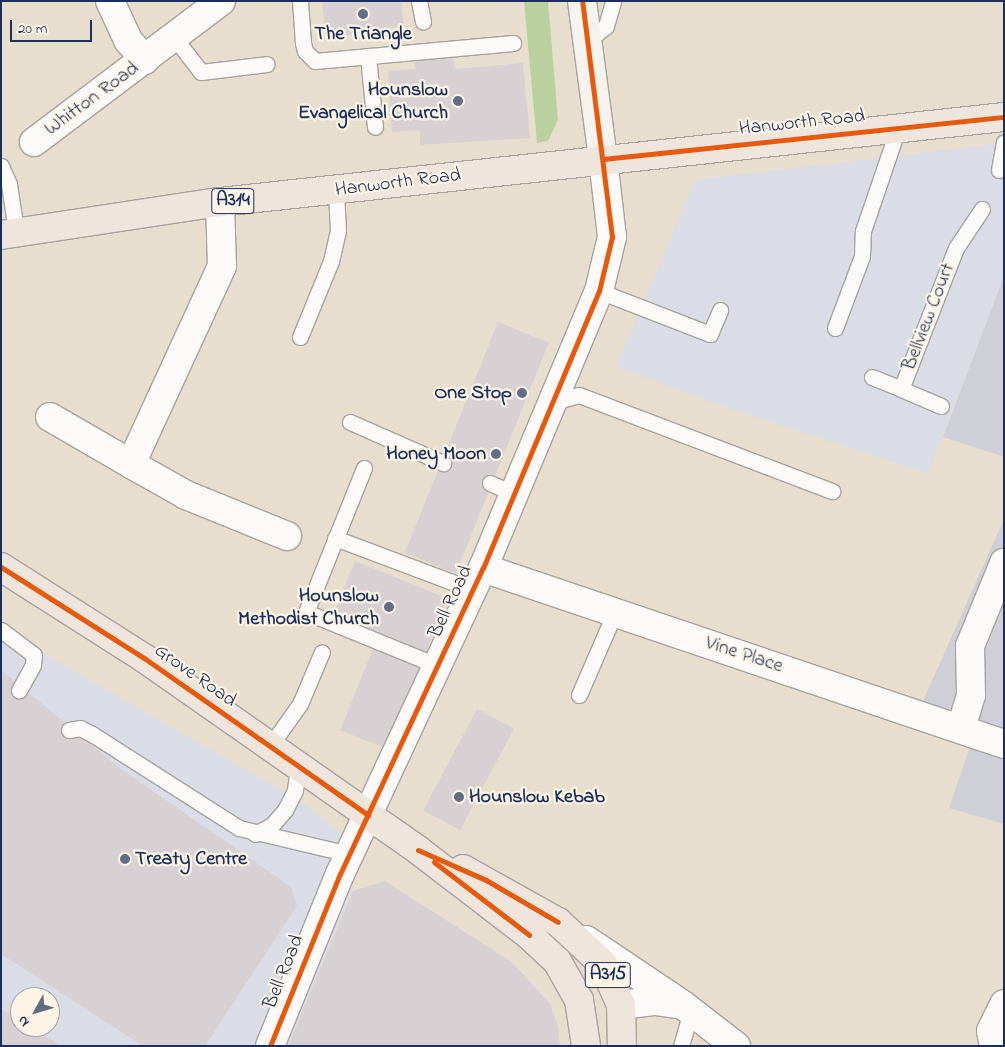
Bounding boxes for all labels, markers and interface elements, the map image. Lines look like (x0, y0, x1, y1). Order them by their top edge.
marker: The Triangle (357, 8, 369, 20)
scale bar (12, 10, 95, 42)
text: 20 m (18, 18, 47, 40)
place label: The Triangle (314, 22, 412, 46)
street label: Whitton Road (40, 57, 144, 141)
place label: Hounslow Evangelical Church (298, 78, 448, 125)
marker: Hounslow Evangelical Church (452, 95, 464, 107)
street label: Hanworth Road (738, 104, 866, 142)
street label: Hanworth Road (334, 163, 462, 203)
road number: A314 (210, 185, 256, 218)
street label: Bellview Court (898, 260, 960, 374)
place label: One Stop (434, 381, 512, 405)
marker: One Stop (516, 387, 528, 399)
place label: Honey Moon (386, 442, 486, 466)
marker: Honey Moon (490, 448, 502, 460)
street label: Bell Road (424, 562, 478, 642)
place label: Hounslow Methodist Church (238, 584, 379, 631)
marker: Hounslow Methodist Church (383, 601, 395, 613)
street label: Vine Place (702, 631, 786, 679)
street label: Grove Road (149, 639, 241, 713)
place label: Hounslow Kebab (469, 785, 605, 809)
marker: Hounslow Kebab (453, 791, 465, 803)
place label: Treaty Centre (135, 847, 247, 871)
marker: Treaty Centre (119, 853, 131, 865)
street label: Bell Road (258, 932, 310, 1012)
road number: A315 (584, 958, 632, 992)
north arrow (10, 987, 60, 1037)
text: N (13, 1011, 35, 1031)

